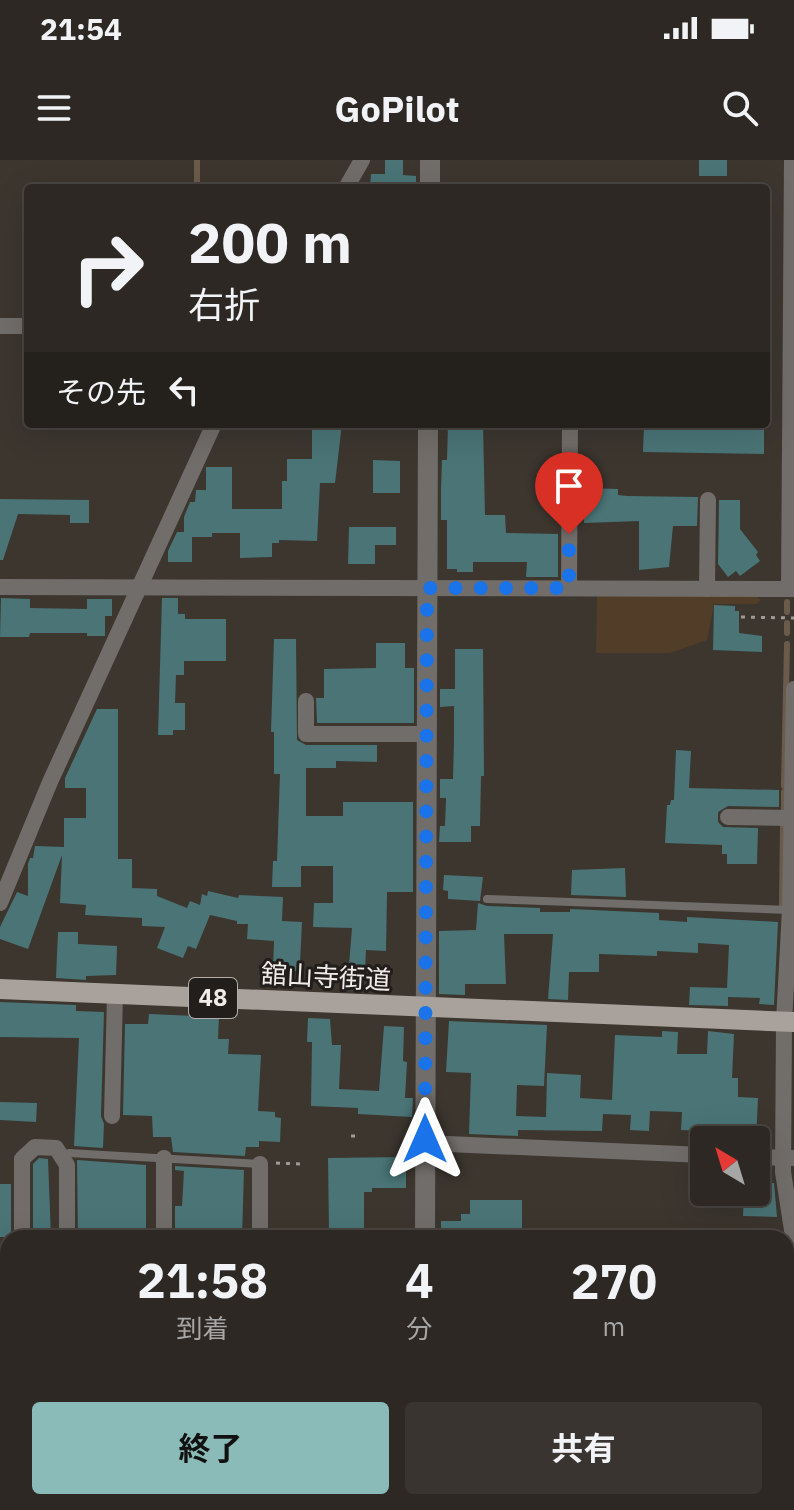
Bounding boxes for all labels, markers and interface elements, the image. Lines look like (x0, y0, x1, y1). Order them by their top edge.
text: 21:54 (40, 9, 122, 48)
text: GoPilot (335, 85, 459, 132)
icon: menu (32, 86, 76, 130)
icon: search (718, 86, 762, 130)
text: 200 m (188, 206, 352, 278)
icon: right (56, 216, 160, 320)
text: 右折 (188, 281, 260, 328)
icon: left (162, 368, 206, 412)
text: その先 (56, 372, 146, 411)
pin (535, 452, 603, 534)
icon: arrive (547, 464, 591, 508)
street label: 舘山寺街道 (260, 956, 392, 996)
road number: 48 (189, 978, 237, 1018)
position arrow (383, 1097, 467, 1181)
north arrow (690, 1126, 770, 1206)
map controls (690, 1126, 770, 1206)
text: 21:58 (137, 1249, 268, 1311)
text: 4 (405, 1249, 434, 1311)
text: 270 (571, 1250, 657, 1312)
text: m (602, 1309, 625, 1343)
text: 到着 (176, 1311, 228, 1345)
text: 分 (406, 1311, 432, 1345)
button: 終了 (32, 1402, 389, 1494)
button: 共有 (405, 1402, 762, 1494)

